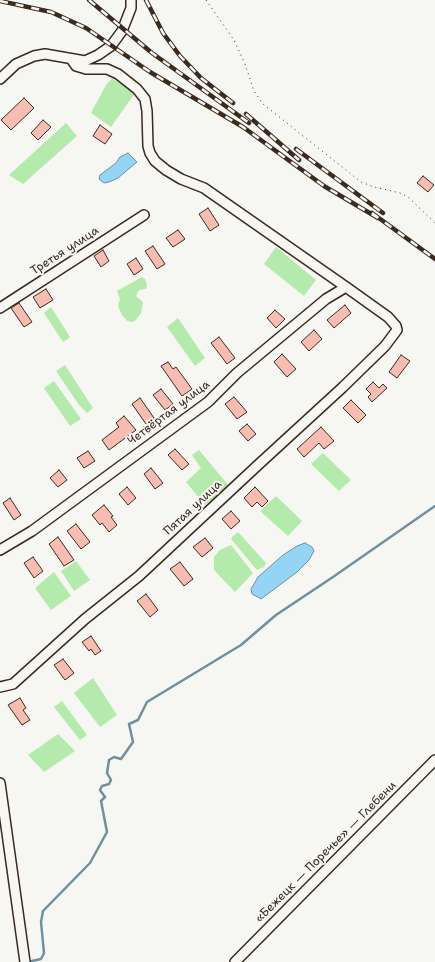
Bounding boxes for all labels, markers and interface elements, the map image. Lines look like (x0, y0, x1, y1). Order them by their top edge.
street label: Третья улица (28, 224, 102, 278)
street label: Четвёртая улица (125, 377, 213, 449)
street label: Пятая улица (161, 477, 225, 539)
street label: «Бежецк — Поречье» — Глебени (252, 778, 400, 926)

